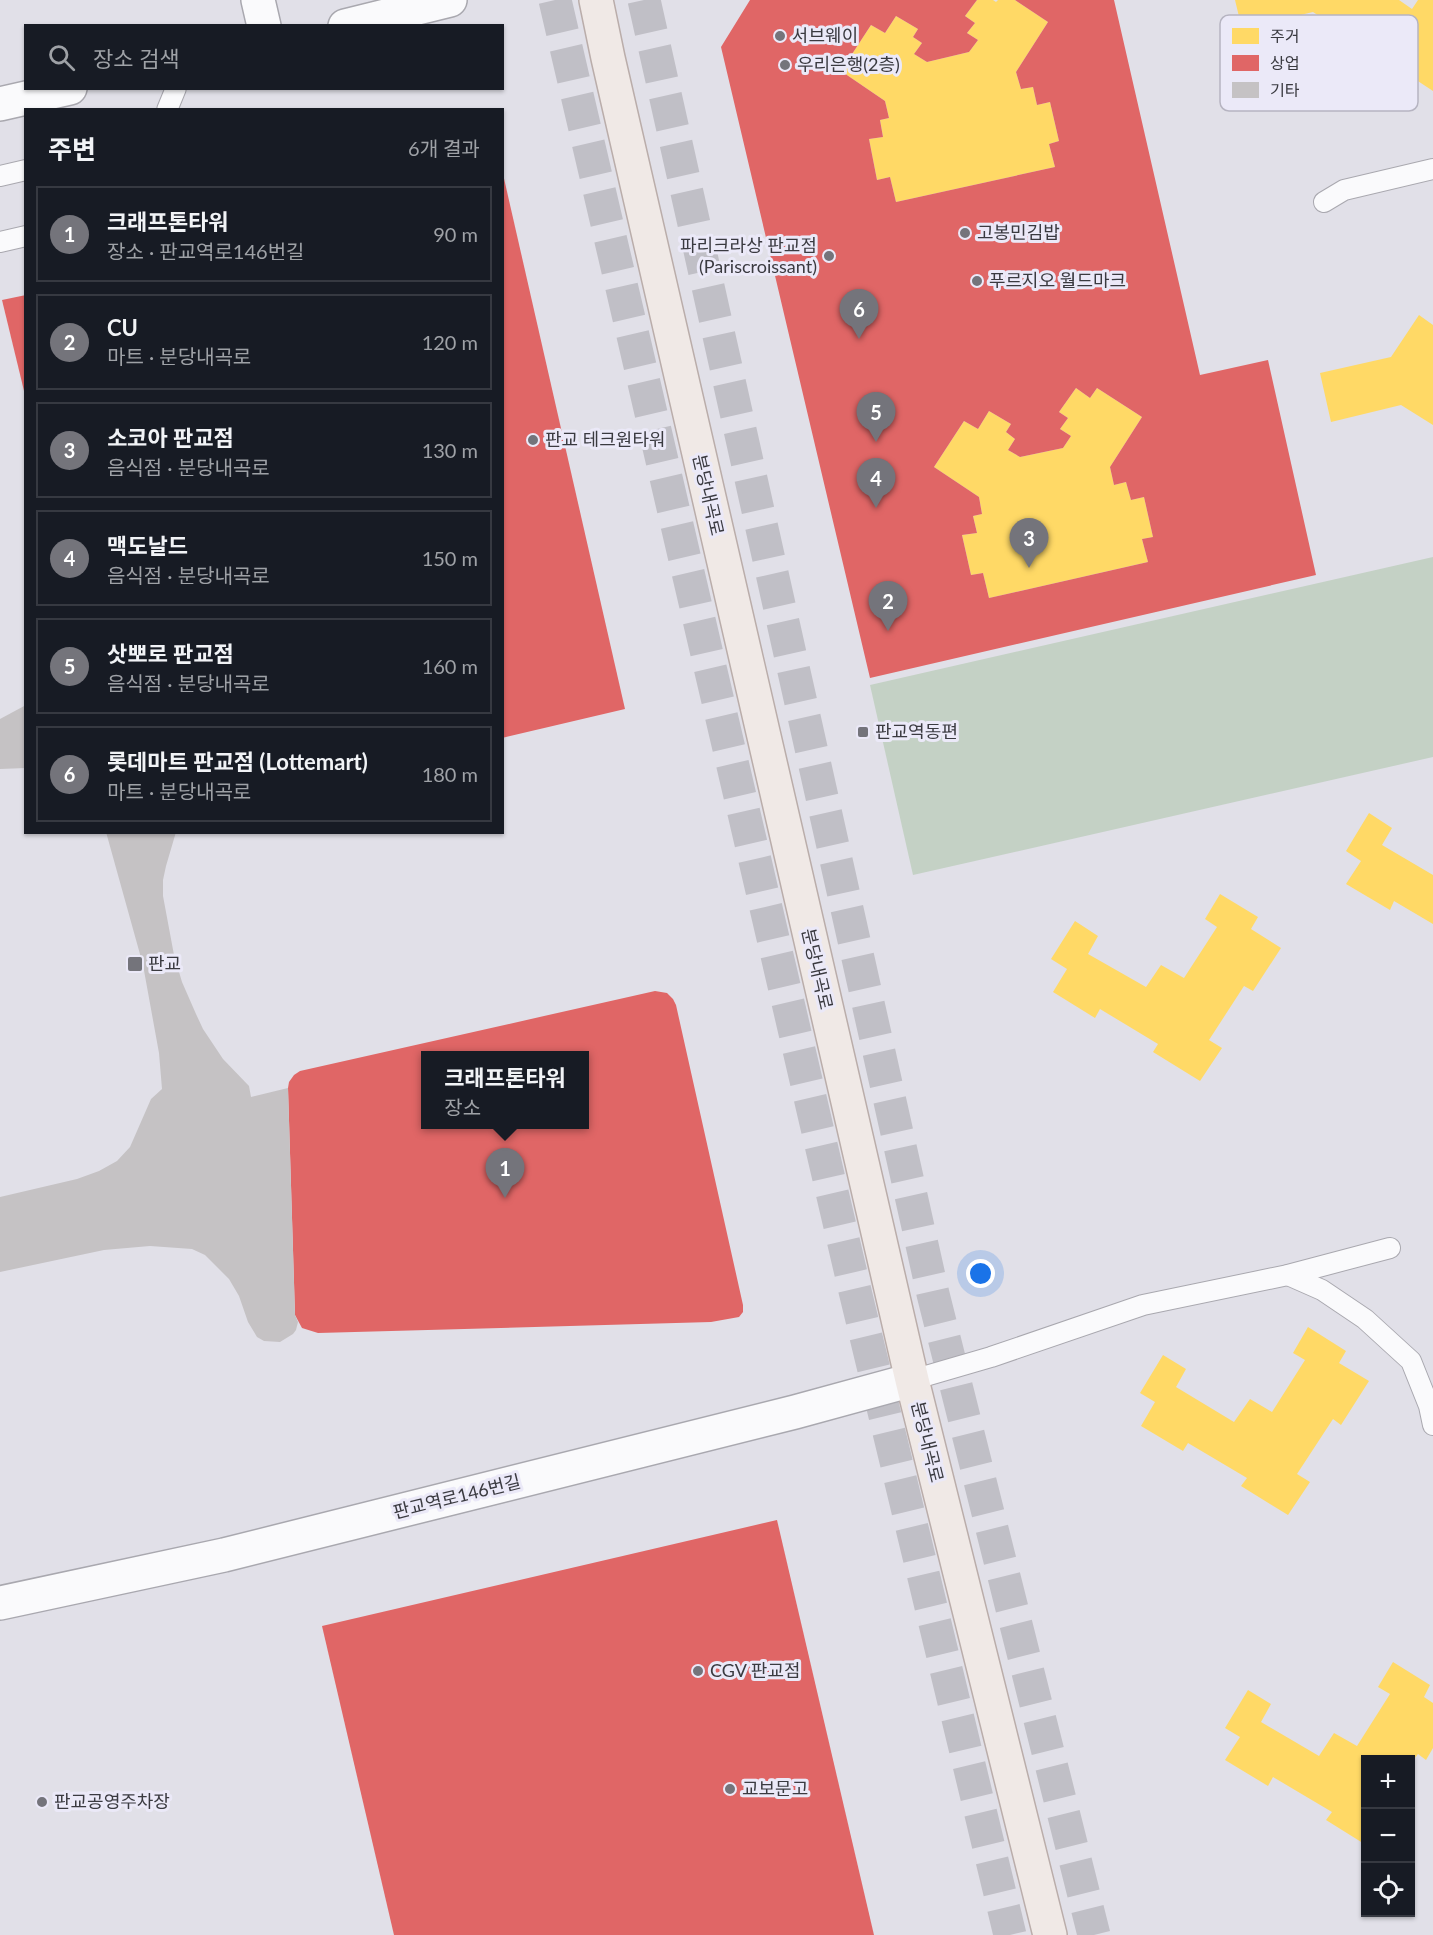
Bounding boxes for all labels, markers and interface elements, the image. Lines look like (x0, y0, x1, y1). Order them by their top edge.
legend (1220, 15, 1418, 111)
search box (24, 24, 504, 90)
place label: 서브웨이 (792, 24, 858, 46)
text: 주거 (1270, 26, 1299, 45)
marker: 서브웨이 (773, 29, 787, 43)
icon: search (45, 41, 78, 74)
text: 장소 검색 (93, 45, 180, 72)
place label: 우리은행(2층) (797, 53, 900, 75)
text: 상업 (1270, 53, 1299, 72)
marker: 우리은행(2층) (778, 58, 792, 72)
text: 기타 (1270, 80, 1300, 99)
text: 주변 (48, 133, 96, 165)
text: 6개 결과 (408, 136, 480, 160)
text: 크래프톤타워 (107, 208, 228, 235)
place label: 고봉민김밥 (977, 221, 1060, 243)
text: 1 (64, 222, 75, 246)
text: 90 m (433, 222, 478, 246)
marker: 고봉민김밥 (958, 226, 972, 240)
place label: 파리크라상 판교점 (Pariscroissant) (680, 234, 817, 277)
text: 장소 · 판교역로146번길 (107, 239, 304, 263)
marker: 파리크라상 판교점 (Pariscroissant) (822, 249, 836, 263)
place label: 푸르지오 월드마크 (989, 269, 1126, 291)
marker: 푸르지오 월드마크 (970, 274, 984, 288)
pin: 6 (840, 290, 878, 339)
text: CU (107, 314, 138, 341)
text: 2 (64, 330, 75, 354)
text: 120 m (422, 330, 478, 354)
text: 마트 · 분당내곡로 (107, 344, 251, 368)
pin: 5 (856, 392, 896, 442)
text: 소코아 판교점 (107, 424, 234, 451)
place label: 판교 테크원타워 (545, 428, 666, 450)
marker: 판교 테크원타워 (526, 433, 540, 447)
text: 3 (64, 438, 75, 462)
text: 130 m (422, 438, 478, 462)
street label: 분당내곡로 (689, 452, 729, 538)
text: 음식점 · 분당내곡로 (107, 455, 270, 479)
pin: 4 (856, 458, 896, 508)
pin: 3 (1010, 518, 1048, 568)
text: 맥도날드 (107, 532, 188, 559)
text: 4 (64, 546, 75, 570)
text: 150 m (422, 546, 478, 570)
text: 음식점 · 분당내곡로 (107, 563, 270, 587)
pin: 2 (868, 582, 908, 631)
text: 삿뽀로 판교점 (107, 640, 234, 667)
text: 5 (64, 654, 75, 678)
text: 160 m (422, 654, 478, 678)
text: 음식점 · 분당내곡로 (107, 671, 270, 695)
place label: 판교역동편 (875, 720, 958, 742)
marker: 판교역동편 (856, 725, 870, 739)
text: 롯데마트 판교점 (Lottemart) (107, 748, 368, 775)
text: 6 (64, 762, 75, 786)
text: 180 m (422, 762, 478, 786)
text: 마트 · 분당내곡로 (107, 779, 251, 803)
street label: 분당내곡로 (798, 926, 838, 1012)
place label: 판교 (148, 952, 181, 974)
marker: 판교 (126, 955, 144, 973)
popup (421, 1051, 589, 1129)
text: 크래프톤타워 (444, 1064, 566, 1091)
text: 장소 (444, 1095, 481, 1119)
pin: 1 (486, 1148, 524, 1198)
your location (966, 1259, 995, 1288)
street label: 분당내곡로 (907, 1399, 949, 1485)
street label: 판교역로146번길 (391, 1470, 523, 1523)
place label: CGV 판교점 (710, 1659, 801, 1681)
marker: CGV 판교점 (691, 1664, 705, 1678)
map controls (1361, 1755, 1415, 1917)
button: + (1361, 1755, 1415, 1809)
place label: 교보문고 (742, 1777, 808, 1799)
marker: 교보문고 (723, 1782, 737, 1796)
place label: 판교공영주차장 (54, 1790, 170, 1812)
marker: 판교공영주차장 (35, 1795, 49, 1809)
button: − (1361, 1809, 1415, 1863)
button: locate (1361, 1863, 1415, 1917)

